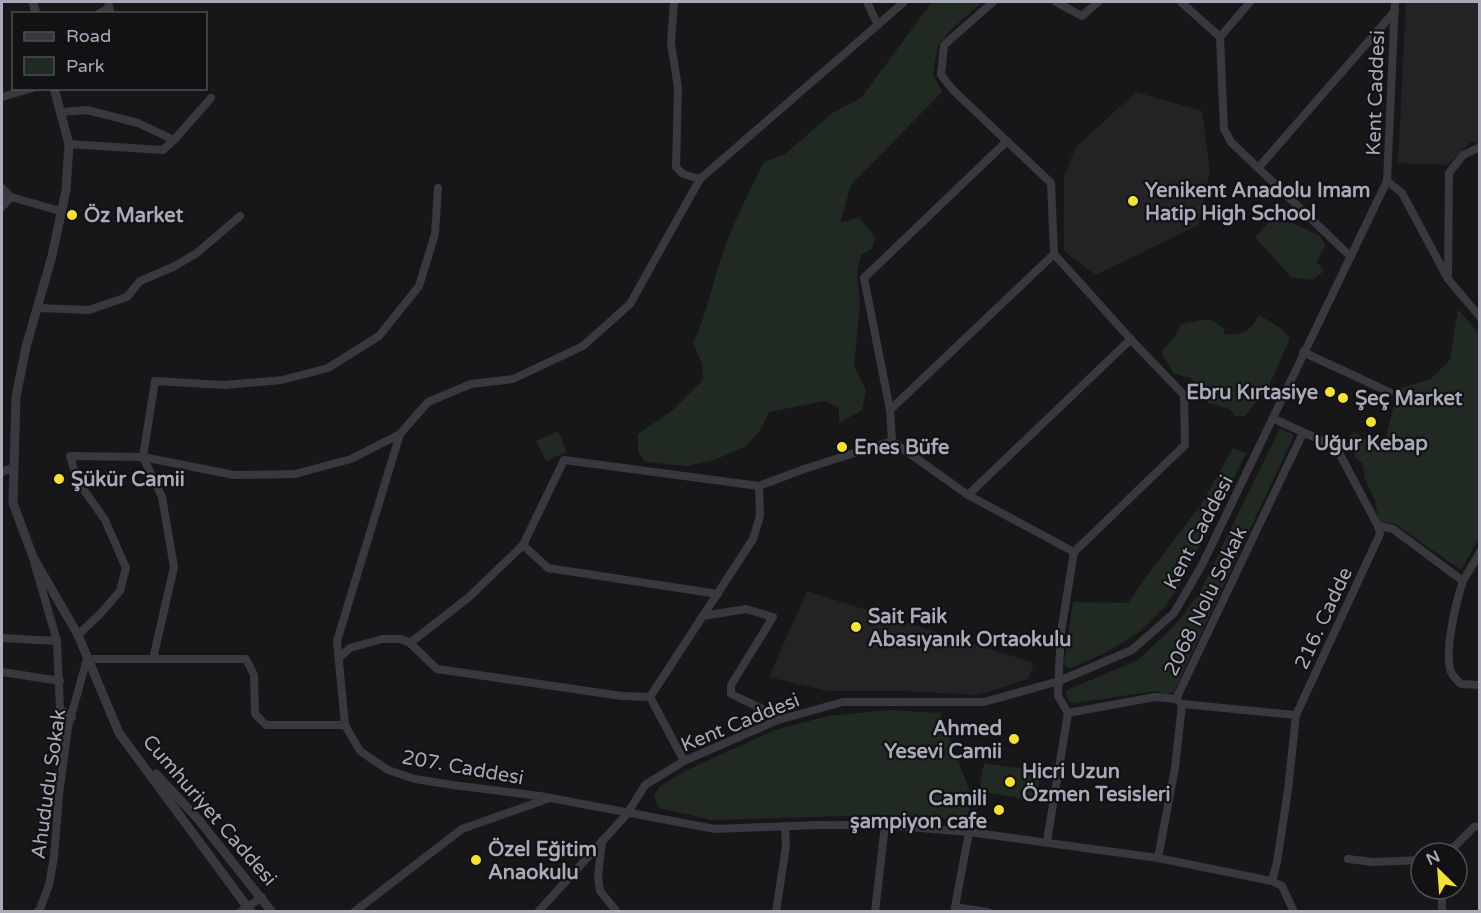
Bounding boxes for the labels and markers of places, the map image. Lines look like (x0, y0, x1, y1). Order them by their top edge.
place label: Yenikent Anadolu Imam Hatip High School (1145, 179, 1370, 226)
marker: Yenikent Anadolu Imam Hatip High School (1126, 194, 1140, 208)
place label: Öz Market (84, 203, 184, 228)
marker: Öz Market (65, 208, 79, 222)
place label: Ebru Kırtasiye (1186, 381, 1318, 405)
marker: Ebru Kırtasiye (1323, 385, 1337, 399)
place label: Şeç Market (1355, 387, 1463, 411)
marker: Şeç Market (1336, 391, 1350, 405)
marker: Uğur Kebap (1364, 415, 1378, 429)
place label: Uğur Kebap (1314, 432, 1428, 456)
place label: Enes Büfe (854, 436, 949, 460)
marker: Enes Büfe (835, 440, 849, 454)
place label: Şükür Camii (71, 468, 185, 492)
marker: Şükür Camii (52, 472, 66, 486)
place label: Sait Faik Abasıyanık Ortaokulu (868, 605, 1071, 652)
marker: Sait Faik Abasıyanık Ortaokulu (849, 620, 863, 634)
place label: Ahmed Yesevi Camii (884, 717, 1002, 764)
marker: Ahmed Yesevi Camii (1007, 732, 1021, 746)
place label: Hicri Uzun Özmen Tesisleri (1022, 760, 1171, 807)
marker: Hicri Uzun Özmen Tesisleri (1003, 775, 1017, 789)
place label: Camili şampiyon cafe (850, 787, 987, 834)
marker: Camili şampiyon cafe (992, 803, 1006, 817)
place label: Özel Eğitim Anaokulu (488, 837, 597, 885)
marker: Özel Eğitim Anaokulu (469, 853, 483, 867)

